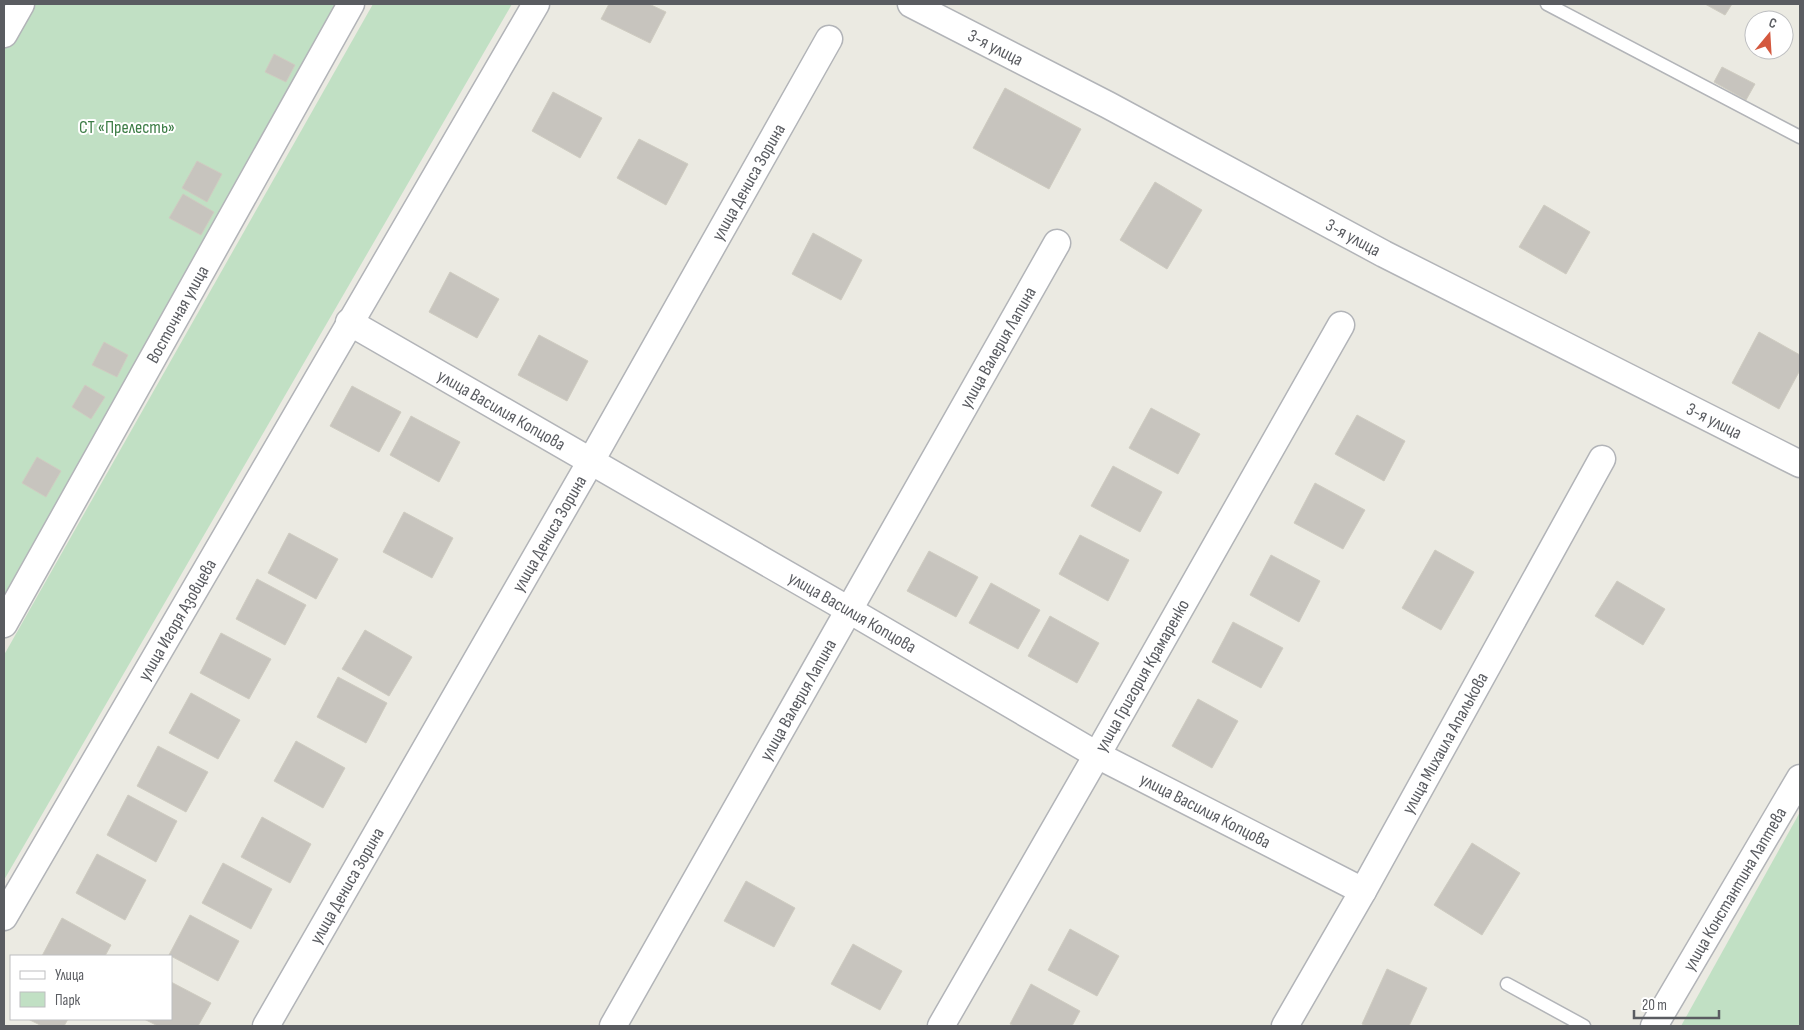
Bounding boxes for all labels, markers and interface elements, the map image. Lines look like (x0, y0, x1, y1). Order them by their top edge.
north arrow (1744, 10, 1794, 60)
text: С (1767, 14, 1779, 32)
street label: 3-я улица (964, 25, 1027, 71)
park label: СТ «Прелесть» (79, 117, 175, 138)
street label: улица Дениса Зорина (707, 120, 790, 244)
street label: 3-я улица (1322, 214, 1384, 261)
street label: Восточная улица (142, 262, 213, 367)
street label: улица Валерия Лапина (955, 283, 1041, 412)
street label: улица Василия Копцова (434, 365, 569, 455)
street label: 3-я улица (1683, 398, 1745, 444)
street label: улица Дениса Зорина (508, 472, 591, 596)
street label: улица Игоря Азовцева (134, 555, 221, 685)
street label: улица Василия Копцова (785, 567, 920, 658)
street label: улица Григория Крамаренко (1091, 596, 1194, 756)
street label: улица Валерия Лапина (756, 636, 841, 764)
street label: улица Михаила Апалькова (1398, 669, 1493, 818)
street label: улица Василия Копцова (1136, 769, 1274, 853)
street label: улица Константина Лаптева (1679, 804, 1791, 975)
street label: улица Дениса Зорина (306, 824, 389, 948)
legend (10, 955, 172, 1020)
text: Улица (55, 966, 84, 985)
scale bar (1634, 988, 1719, 1020)
text: Парк (55, 991, 81, 1010)
text: 20 m (1642, 996, 1667, 1015)

